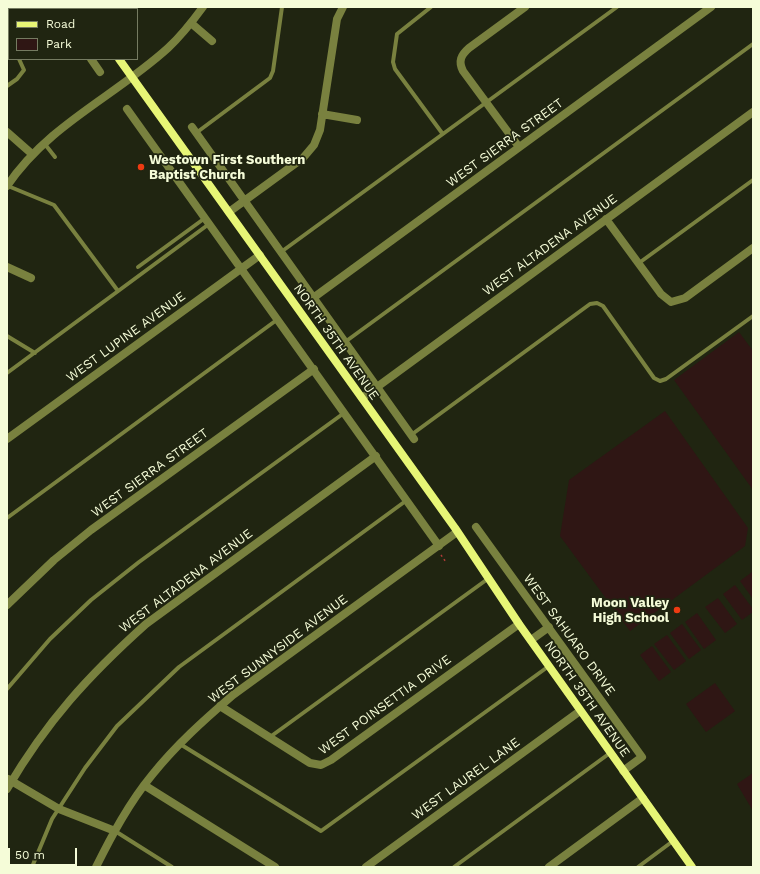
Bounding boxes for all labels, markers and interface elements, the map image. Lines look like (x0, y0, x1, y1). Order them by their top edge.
legend (8, 8, 138, 60)
text: Road (46, 17, 75, 31)
text: Park (46, 37, 72, 51)
street label: WEST SIERRA STREET (444, 95, 566, 191)
place label: Westown First Southern Baptist Church (149, 152, 305, 183)
marker: Westown First Southern Baptist Church (136, 162, 146, 172)
street label: WEST ALTADENA AVENUE (480, 191, 620, 299)
street label: NORTH 35TH AVENUE (290, 281, 382, 403)
street label: WEST LUPINE AVENUE (63, 289, 189, 385)
street label: WEST SIERRA STREET (89, 425, 211, 521)
street label: WEST ALTADENA AVENUE (116, 526, 256, 636)
street label: WEST SAHUARO DRIVE (520, 571, 618, 699)
street label: WEST SUNNYSIDE AVENUE (205, 591, 351, 707)
place label: Moon Valley High School (591, 595, 669, 626)
marker: Moon Valley High School (672, 605, 682, 615)
street label: NORTH 35TH AVENUE (541, 638, 633, 760)
street label: WEST POINSETTIA DRIVE (316, 652, 454, 758)
street label: WEST LAUREL LANE (409, 735, 523, 823)
scale bar (10, 840, 79, 866)
text: 50 m (15, 848, 45, 862)

